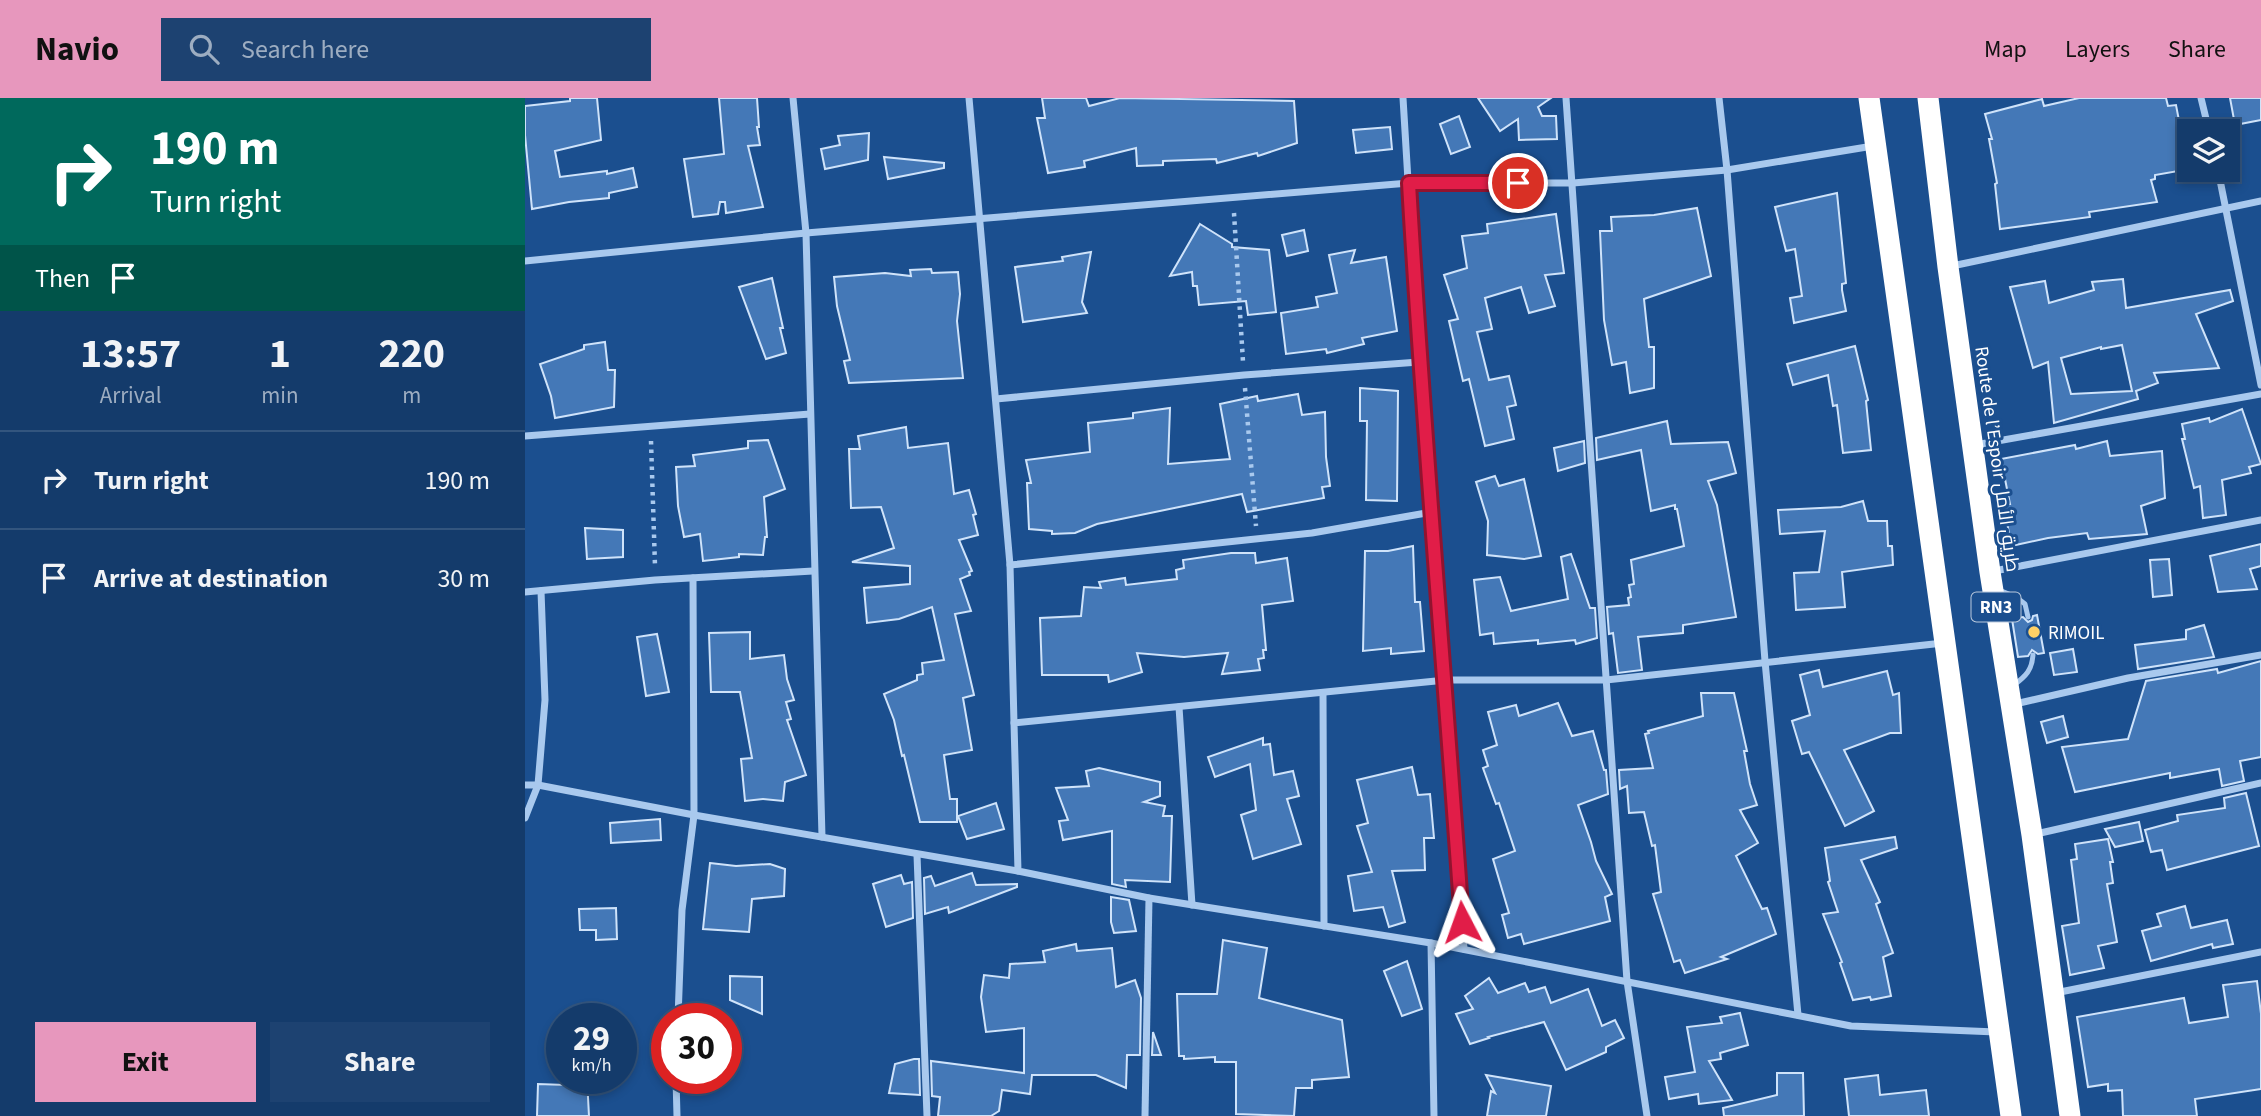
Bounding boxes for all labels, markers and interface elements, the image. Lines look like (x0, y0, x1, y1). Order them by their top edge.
search box (161, 18, 651, 81)
text: Navio (35, 26, 119, 73)
icon: search (185, 30, 223, 68)
text: Search here (241, 31, 369, 68)
text: Map (1984, 32, 2027, 67)
text: Layers (2065, 32, 2130, 67)
text: Share (2168, 32, 2226, 67)
text: 190 m (150, 114, 279, 184)
map controls (2177, 119, 2240, 182)
button: layers (2177, 119, 2240, 182)
icon: right (35, 126, 126, 217)
pin (1488, 153, 1548, 213)
icon: arrive (1499, 164, 1537, 202)
text: Turn right (150, 179, 281, 225)
icon: arrive (104, 259, 142, 297)
text: Then (35, 260, 90, 297)
text: 13:57 (80, 324, 181, 384)
text: 1 (269, 324, 291, 384)
text: 220 (378, 324, 445, 384)
street label: Route de l’Espoir طريق الأمل (1967, 344, 2026, 574)
text: Arrival (100, 379, 162, 412)
text: min (261, 379, 299, 412)
text: m (402, 379, 421, 412)
icon: right (35, 461, 73, 499)
text: Turn right (94, 462, 209, 499)
text: 190 m (424, 462, 490, 499)
icon: arrive (35, 559, 73, 597)
text: Arrive at destination (94, 560, 328, 597)
text: 30 m (437, 560, 490, 597)
road number: RN3 (1971, 592, 2021, 622)
place label: RIMOIL (2048, 620, 2104, 647)
marker: RIMOIL (2026, 624, 2042, 640)
position arrow (1425, 885, 1499, 959)
speed limit sign: 30 (651, 1003, 742, 1094)
text: 29 (573, 1014, 610, 1064)
button: Exit (35, 1022, 256, 1102)
button: Share (270, 1022, 490, 1102)
text: km/h (572, 1053, 611, 1078)

